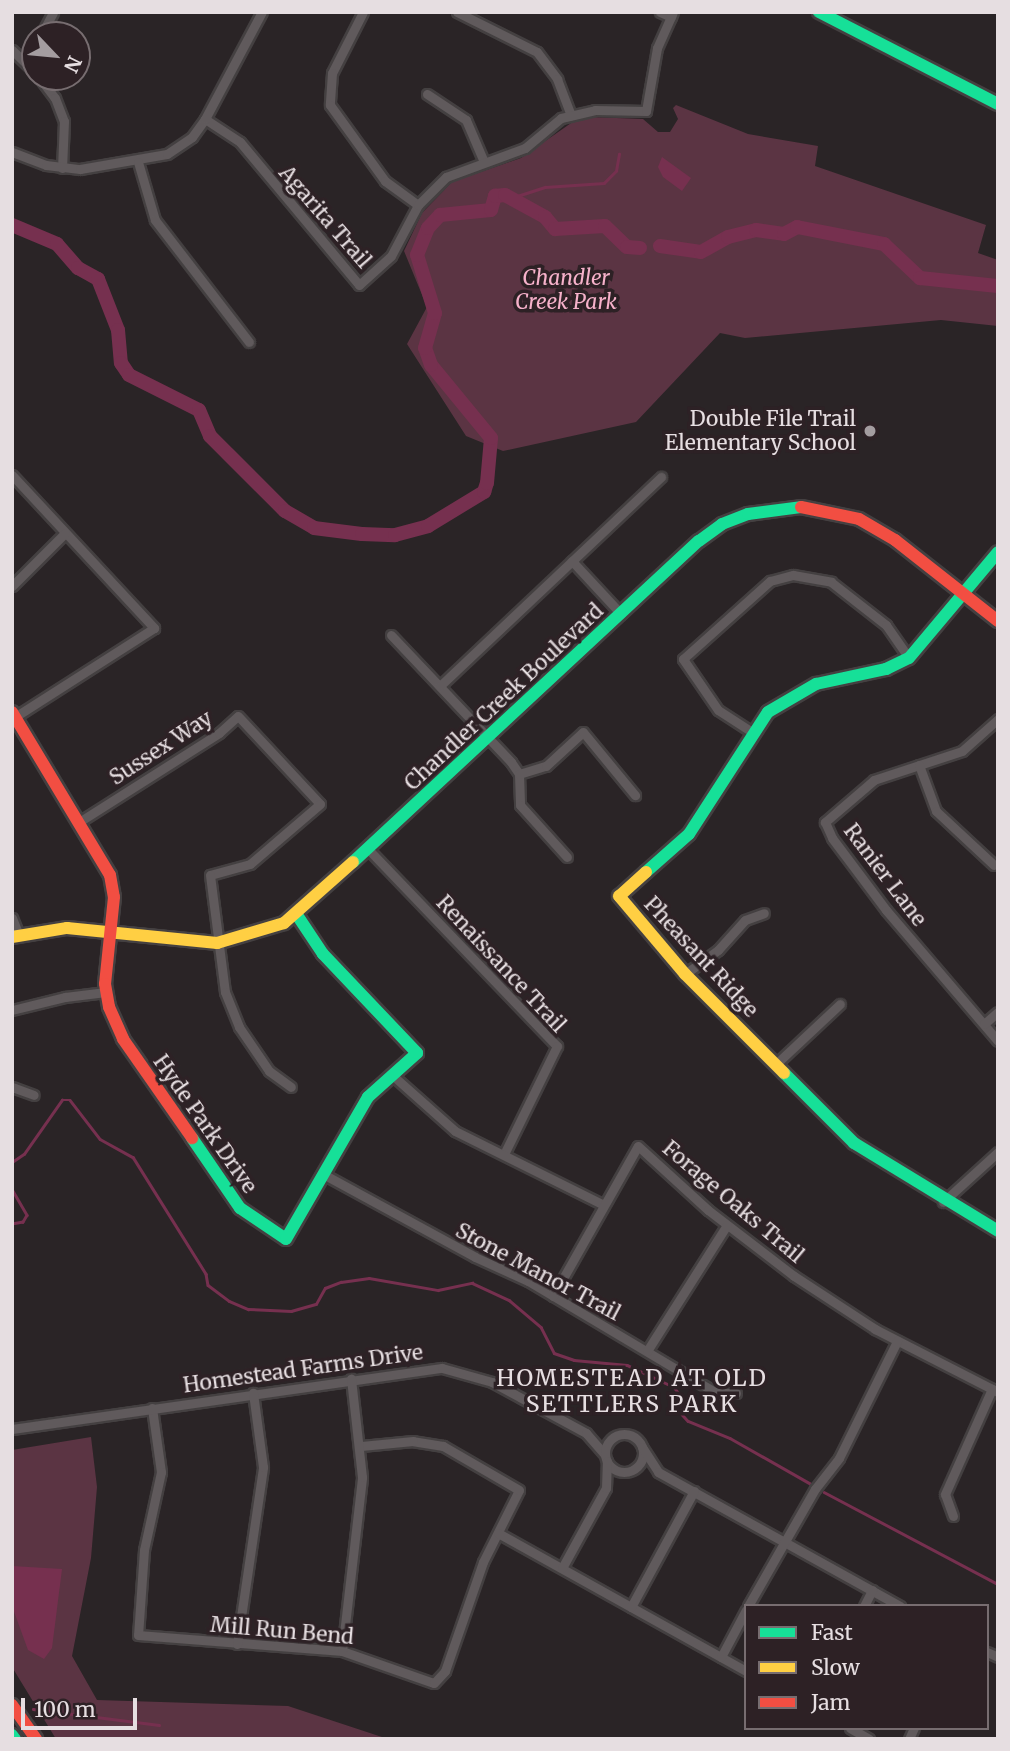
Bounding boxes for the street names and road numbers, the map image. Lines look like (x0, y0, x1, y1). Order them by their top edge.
street label: Agarita Trail (274, 161, 376, 273)
street label: Chandler Creek Boulevard (399, 598, 609, 796)
street label: Sussex Way (105, 705, 217, 791)
street label: Ranier Lane (838, 819, 932, 931)
street label: Renaissance Trail (431, 890, 571, 1038)
street label: Pheasant Ridge (639, 892, 763, 1022)
street label: Hyde Park Drive (148, 1050, 262, 1198)
street label: Forage Oaks Trail (657, 1136, 809, 1268)
street label: Stone Manor Trail (451, 1218, 625, 1326)
street label: Homestead Farms Drive (181, 1340, 425, 1398)
street label: Mill Run Bend (209, 1612, 355, 1650)

